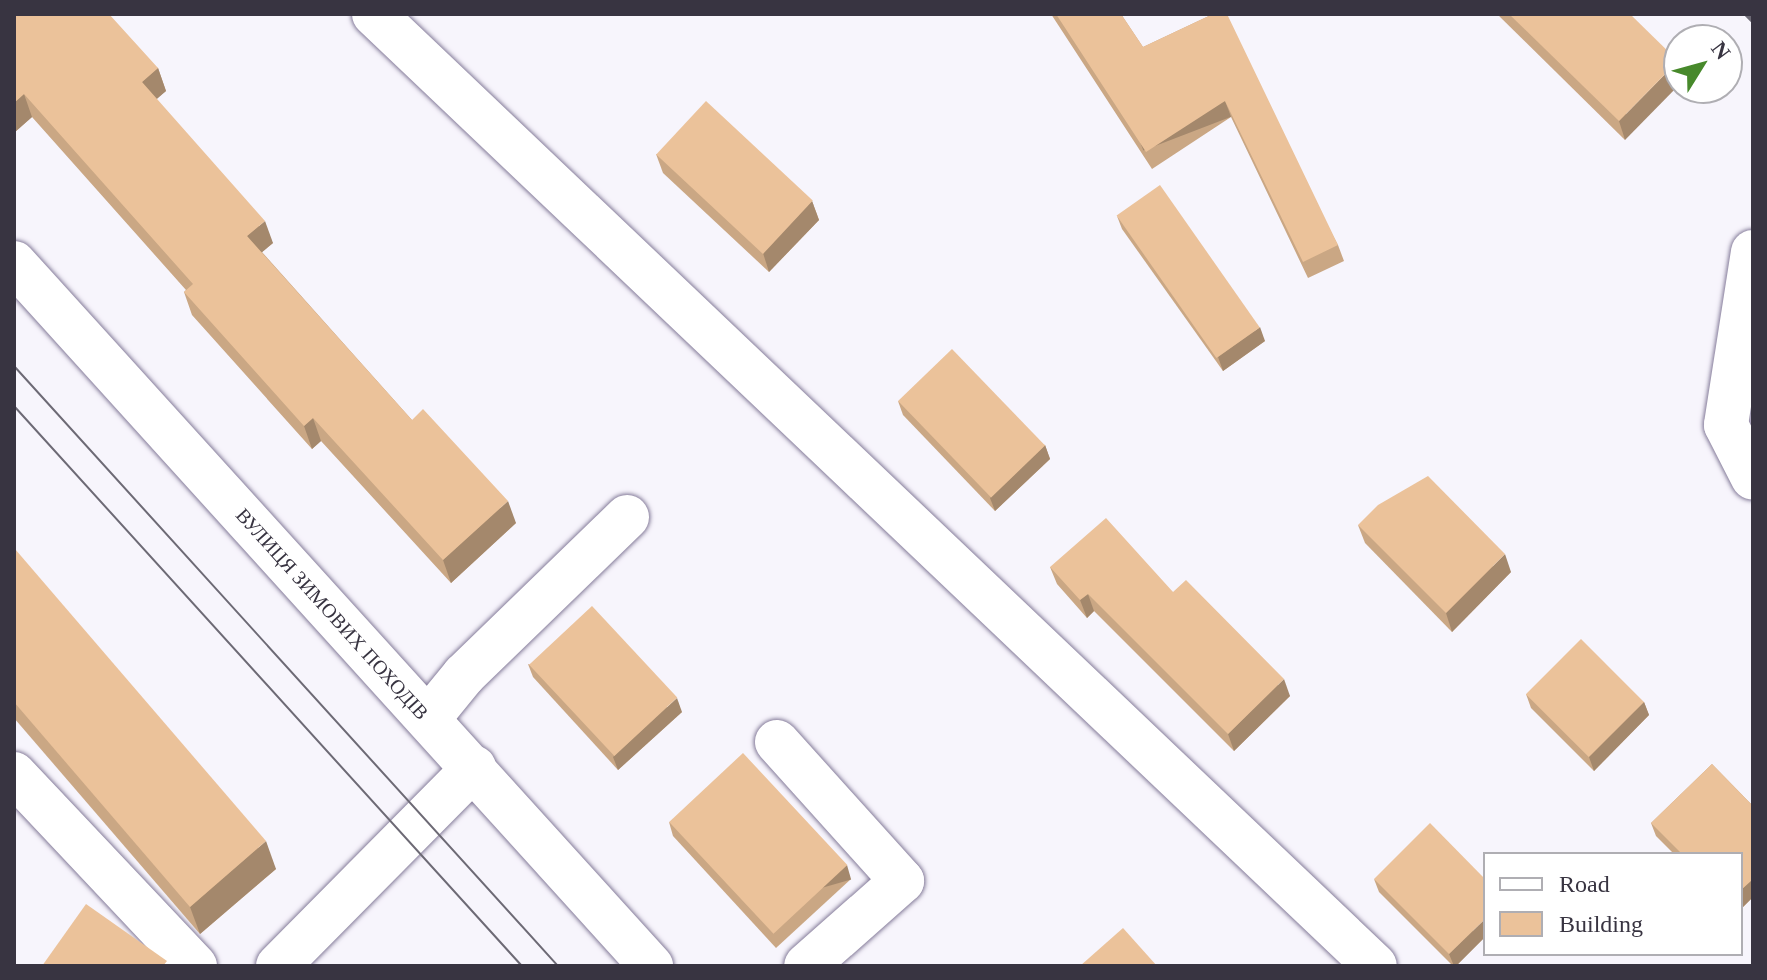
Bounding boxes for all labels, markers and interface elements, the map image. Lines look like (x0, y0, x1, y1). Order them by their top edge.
north arrow (1663, 24, 1743, 104)
text: N (1706, 37, 1736, 64)
street label: ВУЛИЦЯ ЗИМОВИХ ПОХОДІВ (231, 503, 433, 725)
legend (1483, 852, 1743, 956)
text: Road (1559, 871, 1610, 897)
text: Building (1559, 911, 1643, 937)

